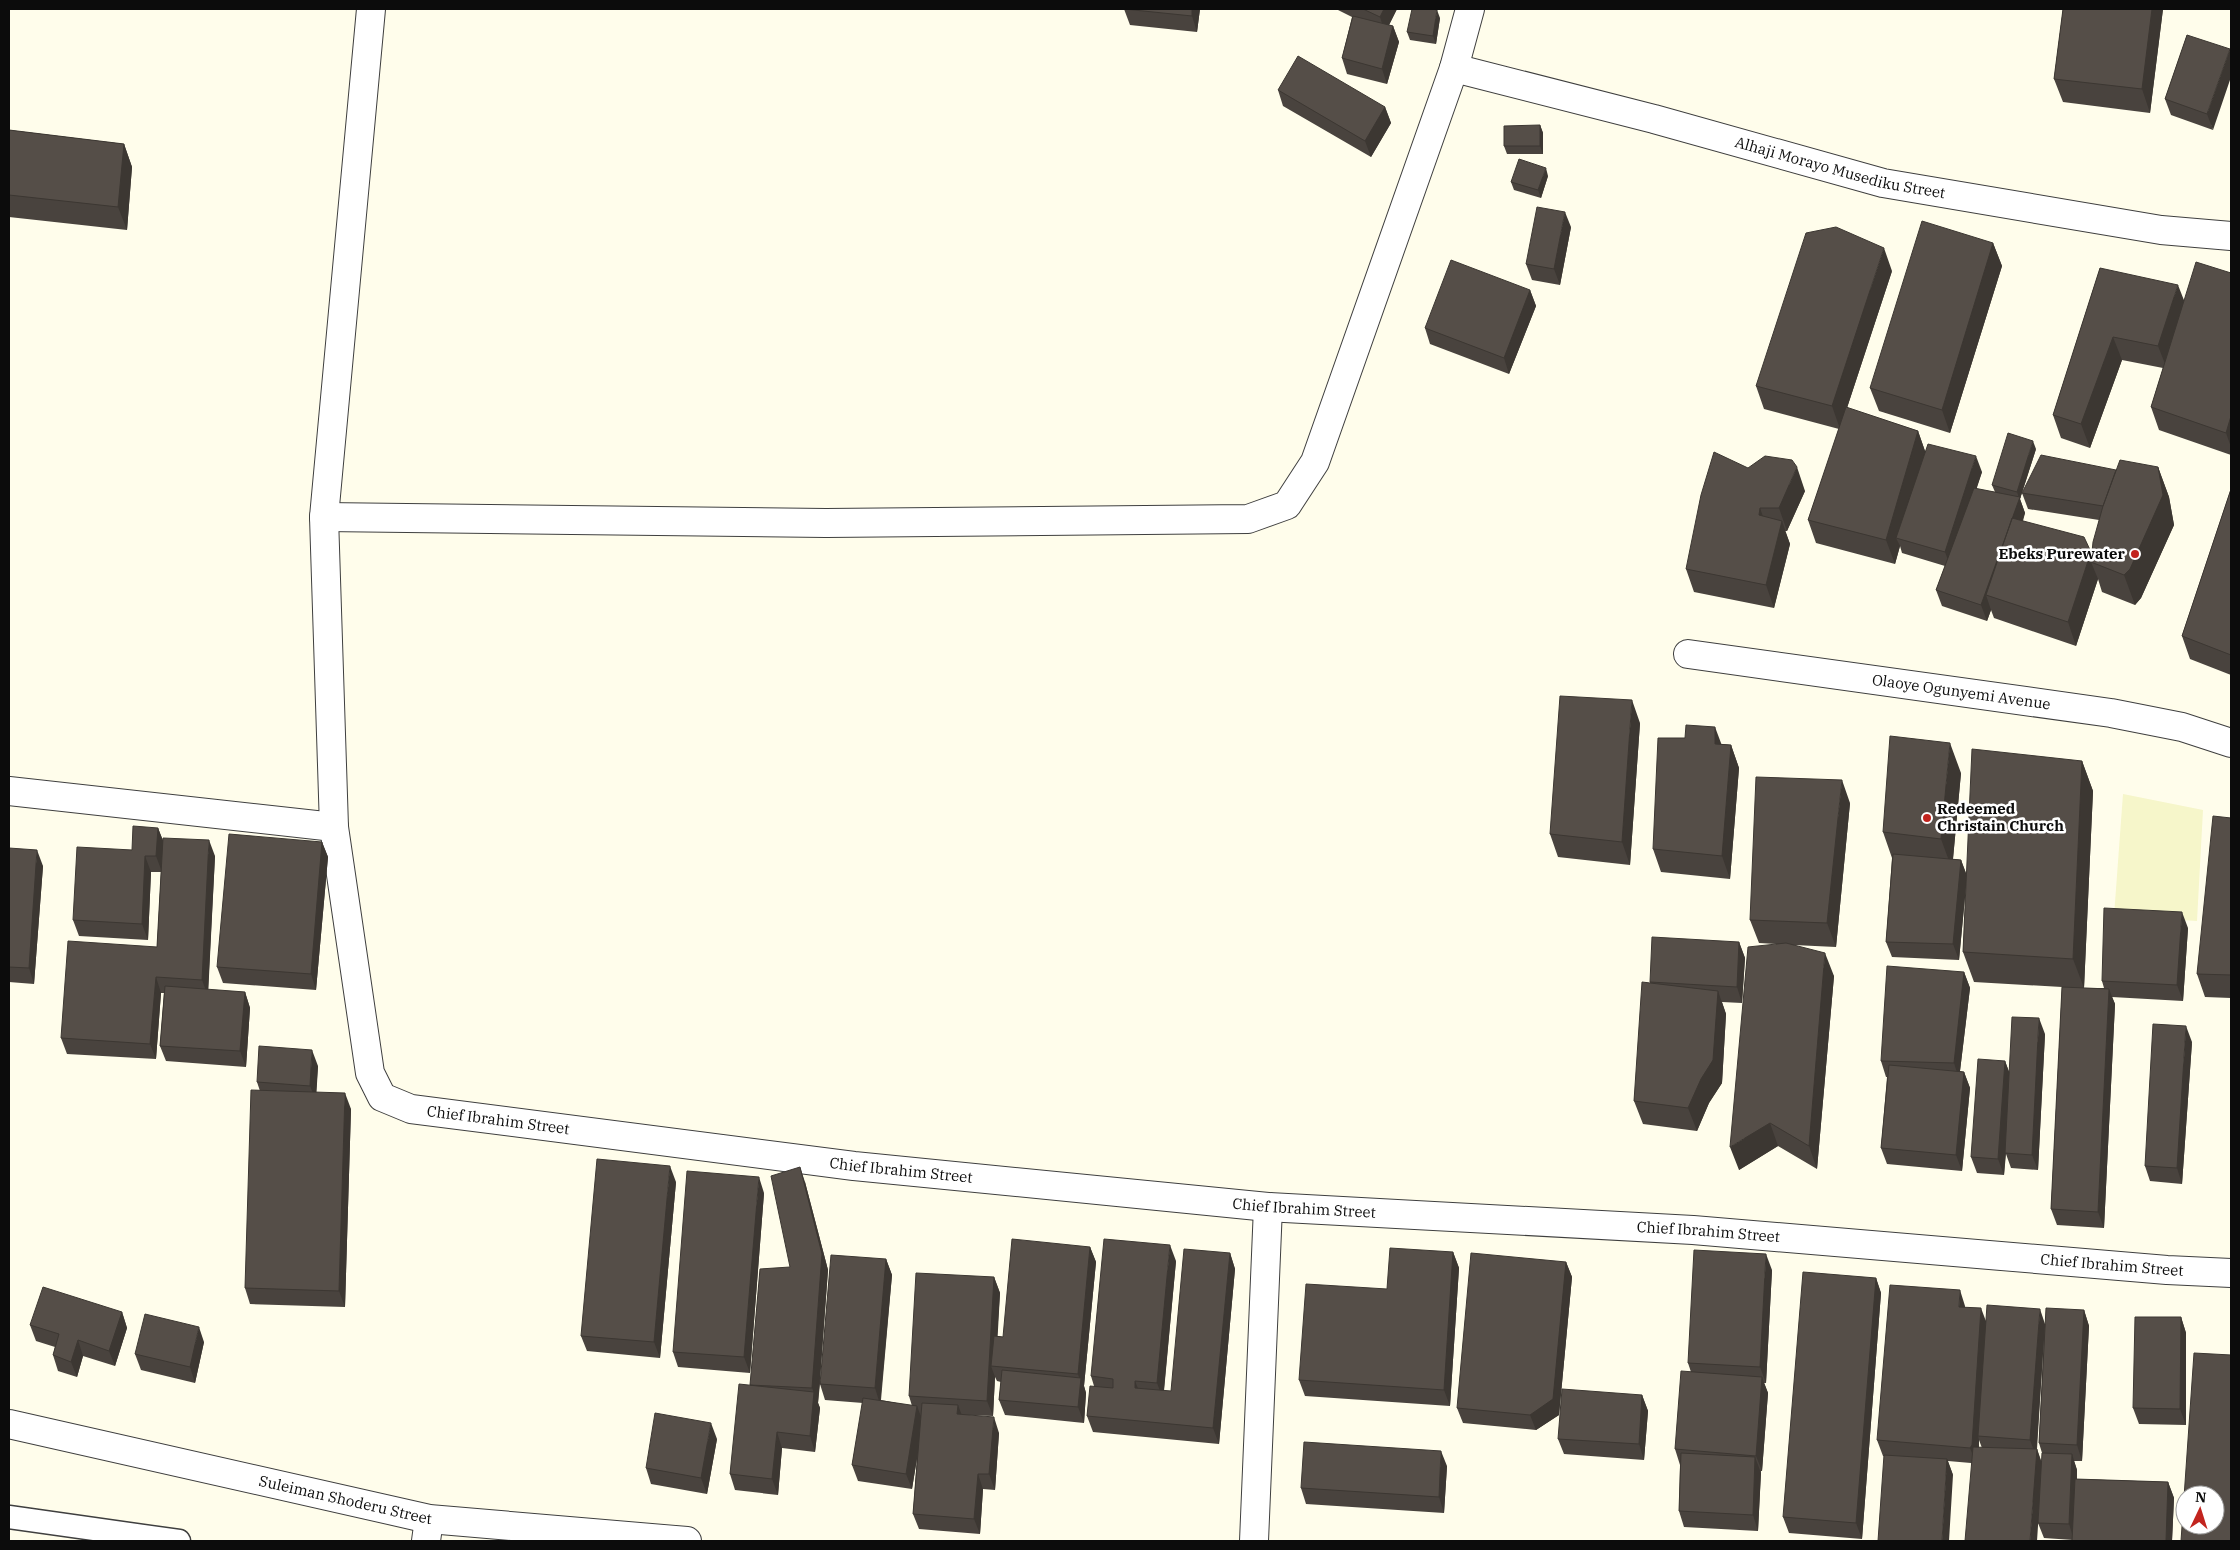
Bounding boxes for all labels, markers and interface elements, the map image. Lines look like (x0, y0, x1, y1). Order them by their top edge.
street label: Alhaji Morayo Musediku Street (1733, 132, 1947, 202)
place label: Ebeks Purewater (1998, 544, 2126, 563)
marker: Ebeks Purewater (2129, 548, 2141, 560)
street label: Olaoye Ogunyemi Avenue (1871, 670, 2052, 713)
place label: Redeemed Christain Church (1937, 799, 2064, 835)
marker: Redeemed Christain Church (1921, 812, 1933, 824)
street label: Chief Ibrahim Street (426, 1101, 571, 1138)
street label: Chief Ibrahim Street (828, 1153, 973, 1187)
street label: Chief Ibrahim Street (1232, 1194, 1376, 1222)
street label: Chief Ibrahim Street (1636, 1217, 1781, 1246)
street label: Chief Ibrahim Street (2040, 1249, 2184, 1280)
street label: Suleiman Shoderu Street (257, 1471, 433, 1528)
north arrow (2175, 1485, 2225, 1535)
text: N (2195, 1488, 2207, 1506)

